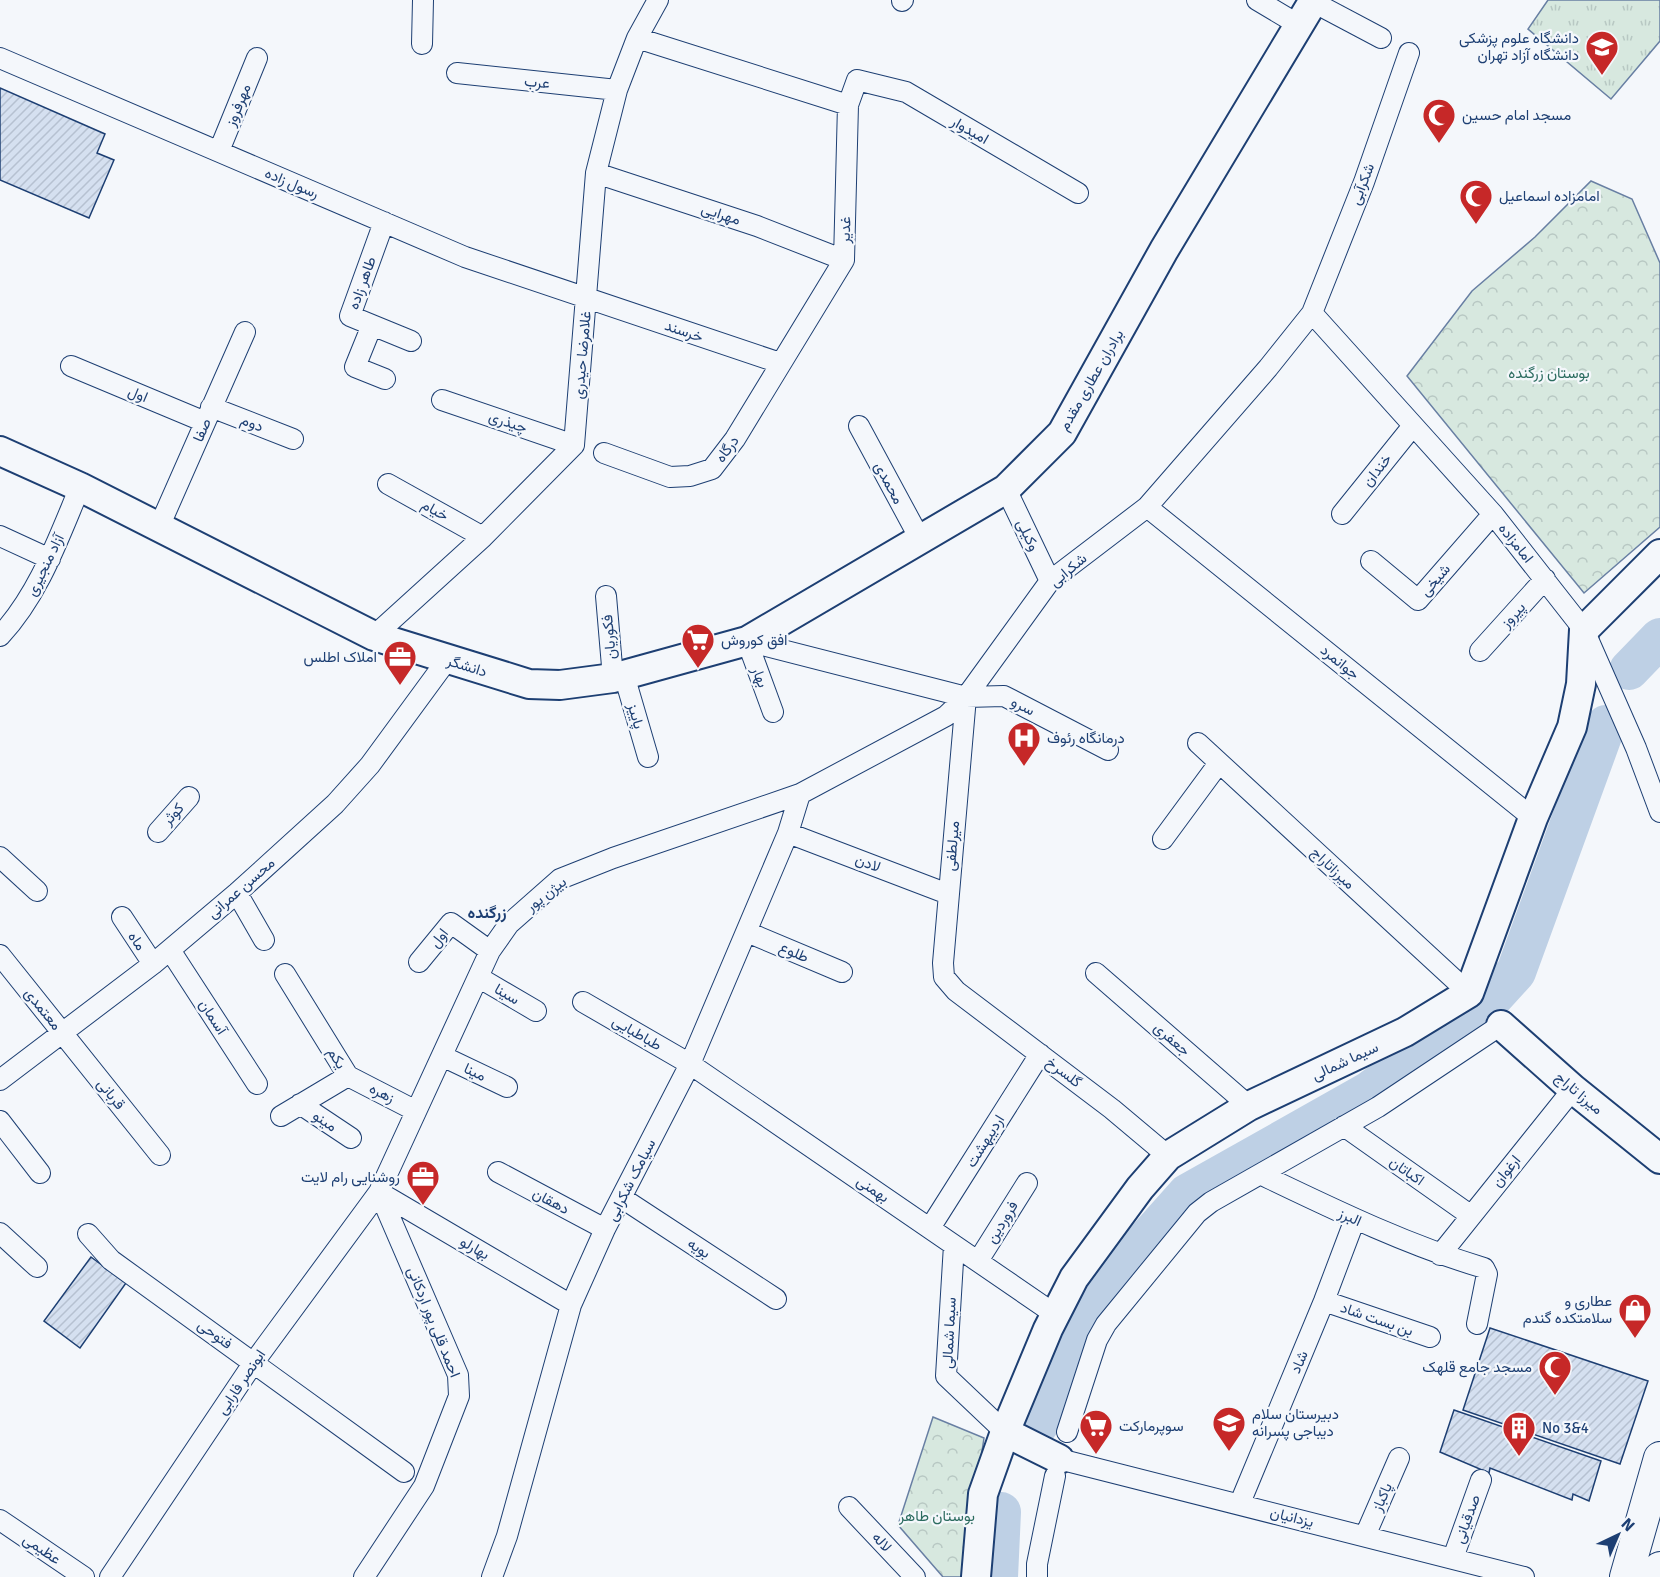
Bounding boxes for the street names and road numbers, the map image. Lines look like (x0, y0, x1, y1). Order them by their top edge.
street label: عرب (523, 72, 551, 92)
street label: مهرفروز (221, 81, 255, 130)
street label: امیدوار (947, 112, 992, 148)
street label: شکرآبی (1346, 160, 1379, 208)
street label: رسول زاده (262, 164, 322, 202)
street label: مهرایی (699, 199, 743, 230)
street label: غدیر (836, 216, 854, 245)
street label: طاهر زاده (344, 254, 380, 312)
street label: غلامرضا حیدری (569, 310, 596, 400)
street label: خرسند (662, 316, 706, 346)
street label: برادران عطاری مقدم (1055, 326, 1128, 434)
street label: اول (125, 382, 151, 406)
street label: چیذری (486, 407, 529, 438)
street label: دوم (238, 411, 266, 436)
street label: صفا (189, 415, 215, 445)
street label: درگاه (711, 432, 743, 466)
street label: خندان (1358, 450, 1396, 490)
street label: محمدی (870, 459, 908, 508)
street label: خیام (418, 495, 452, 526)
street label: وکیلی (1012, 516, 1043, 554)
street label: امامزاده (1495, 520, 1537, 566)
street label: آزاد منجیری (22, 530, 69, 600)
street label: شکرابی (1046, 549, 1091, 592)
street label: شیخی (1416, 560, 1455, 601)
street label: پیروز (1496, 598, 1530, 633)
street label: فکوریان (598, 614, 620, 660)
street label: جوانمرد (1317, 641, 1363, 683)
street label: دانشگر (444, 651, 489, 681)
street label: بهار (747, 663, 772, 690)
street label: سرو (1008, 693, 1038, 720)
street label: پاییز (623, 700, 648, 731)
street label: کوثر (158, 799, 188, 830)
street label: میرلطفی (941, 820, 964, 872)
street label: میرزاتاراج (1306, 843, 1359, 894)
street label: لادن (853, 850, 883, 876)
street label: محسن عمرانی (204, 854, 279, 923)
street label: بیژن پور (521, 873, 570, 917)
street label: اول (426, 925, 452, 951)
street label: ماه (124, 928, 150, 954)
street label: طلوع (776, 938, 812, 968)
street label: سینا (491, 980, 523, 1008)
street label: معتمدی (20, 984, 65, 1034)
street label: آسمان (195, 996, 232, 1039)
street label: طباطبایی (609, 1012, 665, 1055)
street label: جعفری (1149, 1018, 1194, 1060)
street label: سیما شمالی (1309, 1038, 1382, 1085)
street label: یکم (323, 1044, 350, 1073)
street label: گلسرخ (1041, 1053, 1086, 1093)
street label: مینا (461, 1059, 489, 1085)
street label: میرزا تاراج (1550, 1068, 1607, 1120)
street label: قربانی (92, 1075, 129, 1114)
street label: زهره (366, 1079, 398, 1107)
street label: مینو (310, 1107, 340, 1135)
street label: اردیبهشت (962, 1111, 1008, 1171)
street label: سیامک شکرابی (603, 1136, 660, 1225)
street label: ارغوان (1488, 1152, 1524, 1190)
street label: اکباتان (1386, 1153, 1428, 1189)
street label: بهمنی (853, 1172, 893, 1207)
street label: دهقان (529, 1184, 573, 1218)
street label: فروردین (982, 1198, 1023, 1247)
street label: البرز (1335, 1204, 1364, 1230)
street label: بهارلو (457, 1232, 493, 1264)
street label: بویه (684, 1234, 714, 1262)
street label: احمد قلی پور اردکانی (403, 1264, 464, 1380)
street label: سیما شمالی (938, 1297, 961, 1369)
street label: بن بست شاد (1338, 1298, 1416, 1341)
street label: فتوحی (193, 1315, 236, 1354)
street label: ابونصر فارابی (213, 1346, 270, 1419)
street label: شاد (1286, 1348, 1312, 1376)
street label: پاکباز (1368, 1480, 1397, 1515)
street label: صدقیانی (1450, 1492, 1485, 1546)
street label: یزدانیان (1268, 1503, 1316, 1531)
street label: لاله (868, 1528, 896, 1556)
street label: عظیمی (19, 1530, 65, 1569)

